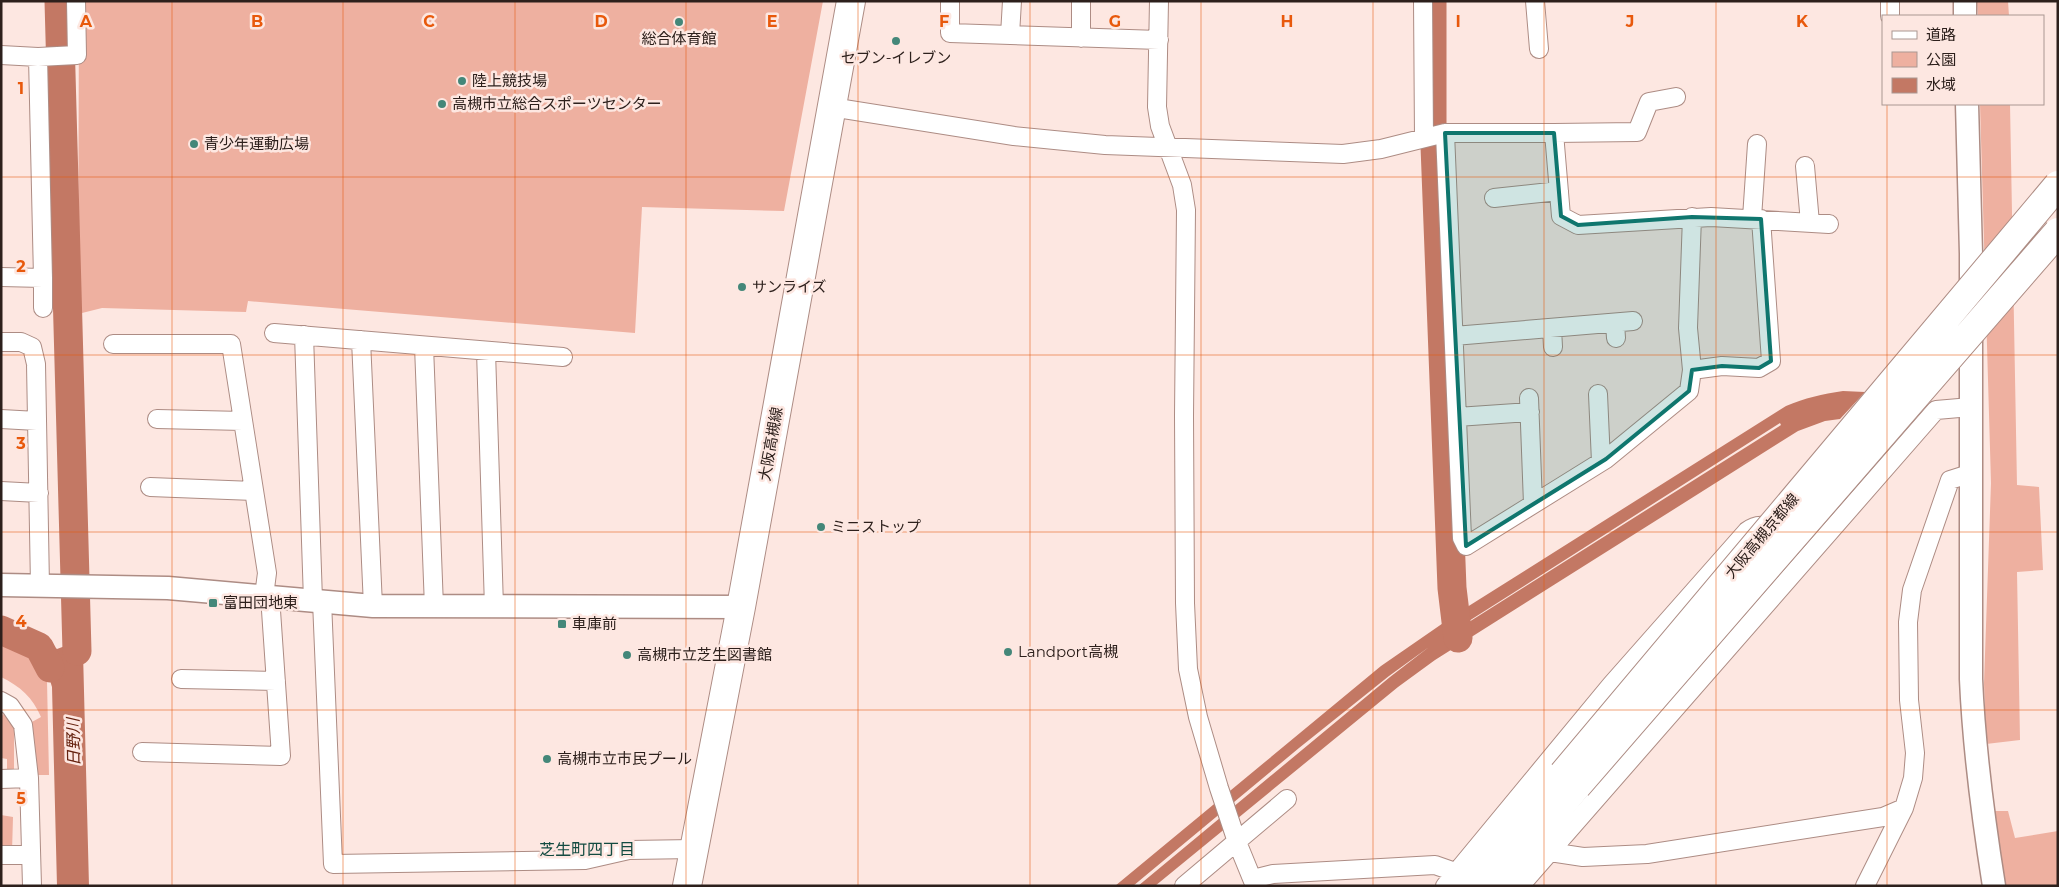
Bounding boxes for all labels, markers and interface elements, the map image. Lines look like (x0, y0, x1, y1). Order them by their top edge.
text: A (79, 12, 93, 31)
text: B (251, 12, 263, 31)
text: C (423, 12, 435, 31)
text: D (594, 12, 608, 31)
text: E (767, 12, 777, 31)
text: F (939, 12, 949, 31)
text: G (1109, 12, 1121, 31)
text: H (1281, 12, 1293, 31)
text: I (1455, 12, 1461, 31)
text: J (1625, 12, 1634, 31)
text: K (1796, 12, 1809, 31)
legend (1882, 15, 2044, 105)
marker: 総合体育館 (673, 16, 685, 28)
text: 道路 (1926, 25, 1956, 44)
place label: 総合体育館 (641, 29, 717, 48)
marker: セブン-イレブン (890, 35, 902, 47)
place label: セブン-イレブン (841, 48, 951, 67)
text: 公園 (1926, 50, 1956, 69)
place label: 陸上競技場 (472, 71, 547, 90)
marker: 陸上競技場 (456, 75, 468, 87)
text: 水域 (1926, 75, 1956, 94)
text: 1 (18, 79, 24, 98)
place label: 高槻市立総合スポーツセンター (452, 94, 662, 113)
marker: 高槻市立総合スポーツセンター (436, 98, 448, 110)
place label: 青少年運動広場 (204, 134, 309, 153)
marker: 青少年運動広場 (188, 138, 200, 150)
text: 2 (16, 257, 26, 276)
place label: サンライズ (752, 277, 827, 296)
marker: サンライズ (736, 281, 748, 293)
street label: 大阪高槻線 (755, 405, 786, 483)
text: 3 (15, 434, 26, 453)
street label: 大阪高槻京都線 (1721, 489, 1803, 582)
place label: ミニストップ (831, 517, 921, 536)
marker: ミニストップ (815, 521, 827, 533)
place label: 富田団地東 (223, 593, 298, 612)
marker: 富田団地東 (207, 597, 219, 609)
text: 4 (15, 612, 27, 631)
place label: 車庫前 (572, 614, 617, 633)
marker: 車庫前 (556, 618, 568, 630)
place label: Landport高槻 (1018, 642, 1118, 661)
place label: 高槻市立芝生図書館 (637, 645, 772, 664)
marker: Landport高槻 (1002, 646, 1014, 658)
marker: 高槻市立芝生図書館 (621, 649, 633, 661)
water label: 日野川 (64, 716, 83, 766)
place label: 高槻市立市民プール (557, 749, 692, 768)
marker: 高槻市立市民プール (541, 753, 553, 765)
text: 5 (16, 789, 26, 808)
district label: 芝生町四丁目 (539, 840, 635, 859)

